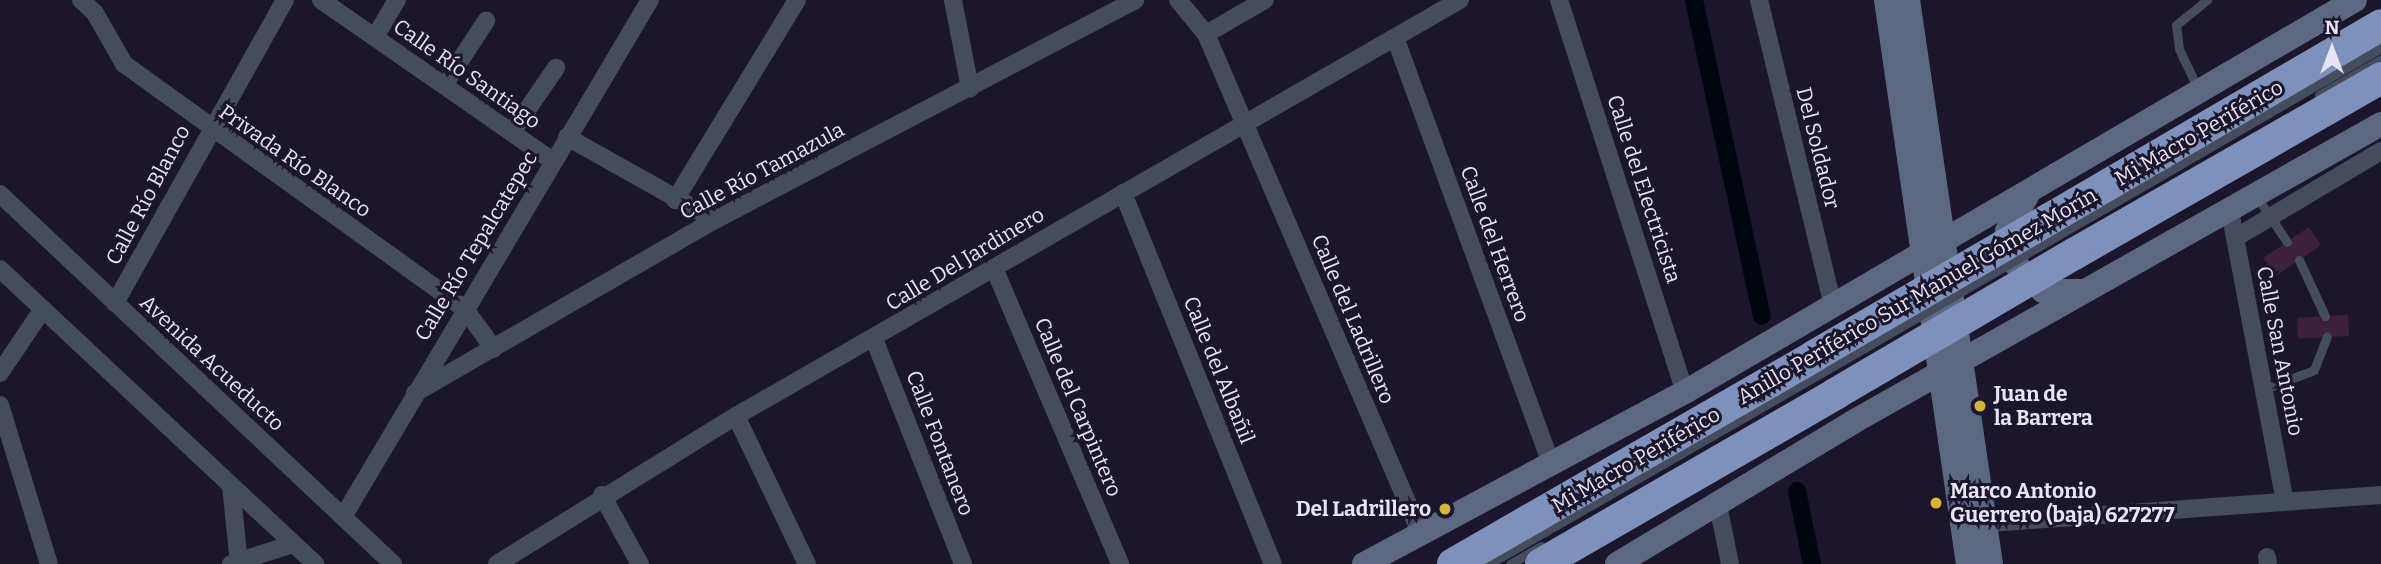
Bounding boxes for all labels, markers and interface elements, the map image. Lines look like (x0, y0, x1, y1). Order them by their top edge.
street label: Calle Río Santiago (389, 14, 545, 134)
north arrow (2297, 14, 2367, 84)
text: N (2325, 16, 2339, 39)
street label: Mi Macro Periférico (2111, 75, 2287, 191)
street label: Del Soldador (1791, 85, 1845, 211)
street label: Calle del Electricista (1602, 92, 1686, 286)
street label: Privada Río Blanco (214, 99, 376, 223)
street label: Calle Río Tamazula (675, 117, 849, 225)
street label: Calle Río Blanco (101, 121, 195, 269)
street label: Calle Río Tepalcatepec (409, 147, 543, 345)
street label: Calle del Herrero (1455, 162, 1535, 326)
street label: Anillo Periférico Sur Manuel Gómez Morín (1733, 182, 2101, 410)
street label: Calle Del Jardinero (881, 202, 1049, 316)
street label: Calle del Ladrillero (1306, 231, 1400, 407)
street label: Calle San Antonio (2251, 264, 2309, 438)
street label: Avenida Acueducto (135, 290, 289, 436)
street label: Calle del Albañil (1178, 293, 1260, 447)
street label: Calle del Carpintero (1029, 314, 1127, 500)
street label: Calle Fontanero (901, 367, 979, 519)
place label: Juan de la Barrera (1994, 381, 2093, 431)
marker: Juan de la Barrera (1972, 398, 1988, 414)
street label: Mi Macro Periférico (1548, 402, 1724, 518)
place label: Marco Antonio Guerrero (baja) 627277 (1950, 478, 2175, 528)
marker: Marco Antonio Guerrero (baja) 627277 (1928, 495, 1944, 511)
place label: Del Ladrillero (1296, 496, 1431, 522)
marker: Del Ladrillero (1437, 501, 1453, 517)

